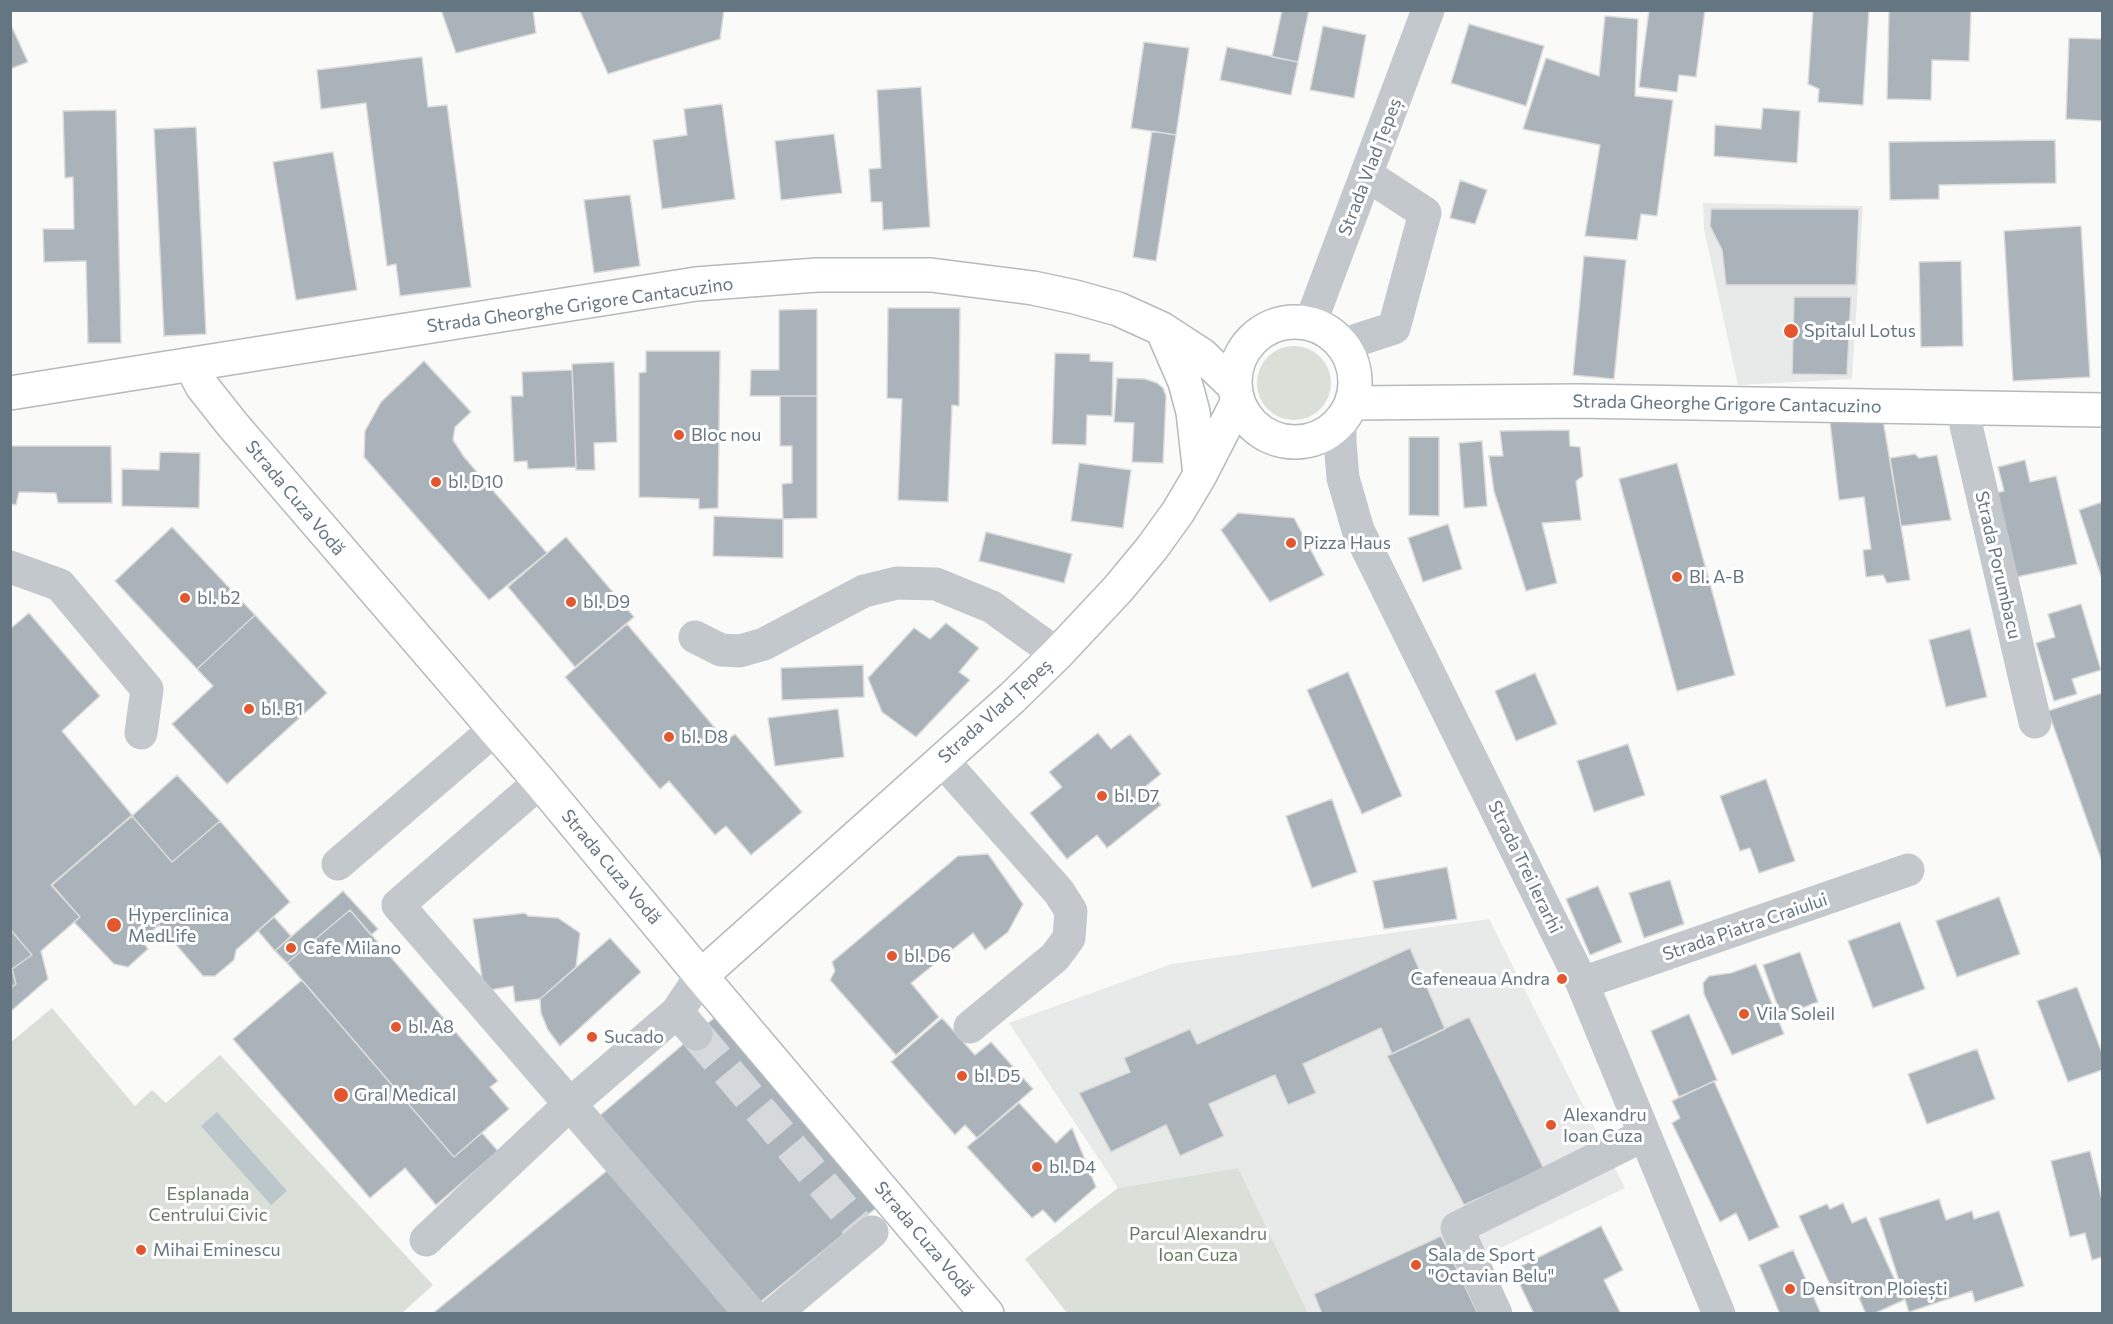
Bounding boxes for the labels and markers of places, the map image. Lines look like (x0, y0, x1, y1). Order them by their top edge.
place label: Spitalul Lotus (1804, 320, 1916, 342)
marker: Spitalul Lotus (1782, 322, 1800, 340)
place label: Bloc nou (691, 424, 761, 446)
marker: Bloc nou (672, 428, 686, 442)
place label: bl. D10 (448, 471, 504, 493)
marker: bl. D10 (429, 475, 443, 489)
place label: Pizza Haus (1303, 532, 1391, 554)
marker: Pizza Haus (1284, 536, 1298, 550)
place label: Bl. A-B (1689, 566, 1744, 588)
marker: Bl. A-B (1670, 570, 1684, 584)
place label: bl. b2 (197, 587, 241, 609)
marker: bl. b2 (178, 591, 192, 605)
place label: bl. D9 (583, 591, 630, 613)
marker: bl. D9 (564, 595, 578, 609)
place label: bl. B1 (261, 698, 303, 720)
marker: bl. B1 (242, 702, 256, 716)
place label: bl. D8 (681, 726, 728, 748)
marker: bl. D8 (662, 730, 676, 744)
place label: bl. D7 (1114, 785, 1159, 807)
marker: bl. D7 (1095, 789, 1109, 803)
place label: Hyperclinica MedLife (128, 904, 229, 946)
marker: Hyperclinica MedLife (105, 916, 123, 934)
place label: Cafe Milano (303, 937, 401, 959)
marker: Cafe Milano (284, 941, 298, 955)
place label: bl. D6 (904, 945, 951, 967)
marker: bl. D6 (885, 949, 899, 963)
place label: Cafeneaua Andra (1410, 968, 1550, 990)
marker: Cafeneaua Andra (1555, 972, 1569, 986)
place label: Vila Soleil (1756, 1003, 1835, 1025)
marker: Vila Soleil (1737, 1007, 1751, 1021)
place label: bl. A8 (408, 1016, 454, 1038)
marker: bl. A8 (389, 1020, 403, 1034)
place label: Sucado (604, 1026, 664, 1048)
marker: Sucado (585, 1030, 599, 1044)
place label: bl. D5 (974, 1065, 1021, 1087)
marker: bl. D5 (955, 1069, 969, 1083)
place label: Gral Medical (354, 1084, 456, 1106)
marker: Gral Medical (332, 1086, 350, 1104)
place label: Alexandru Ioan Cuza (1563, 1104, 1646, 1146)
marker: Alexandru Ioan Cuza (1544, 1118, 1558, 1132)
place label: bl. D4 (1049, 1156, 1096, 1178)
marker: bl. D4 (1030, 1160, 1044, 1174)
place label: Mihai Eminescu (153, 1239, 281, 1261)
marker: Mihai Eminescu (134, 1243, 148, 1257)
place label: Sala de Sport "Octavian Belu" (1428, 1244, 1554, 1286)
marker: Sala de Sport "Octavian Belu" (1409, 1258, 1423, 1272)
place label: Densitron Ploiești (1802, 1278, 1948, 1300)
marker: Densitron Ploiești (1783, 1282, 1797, 1296)

